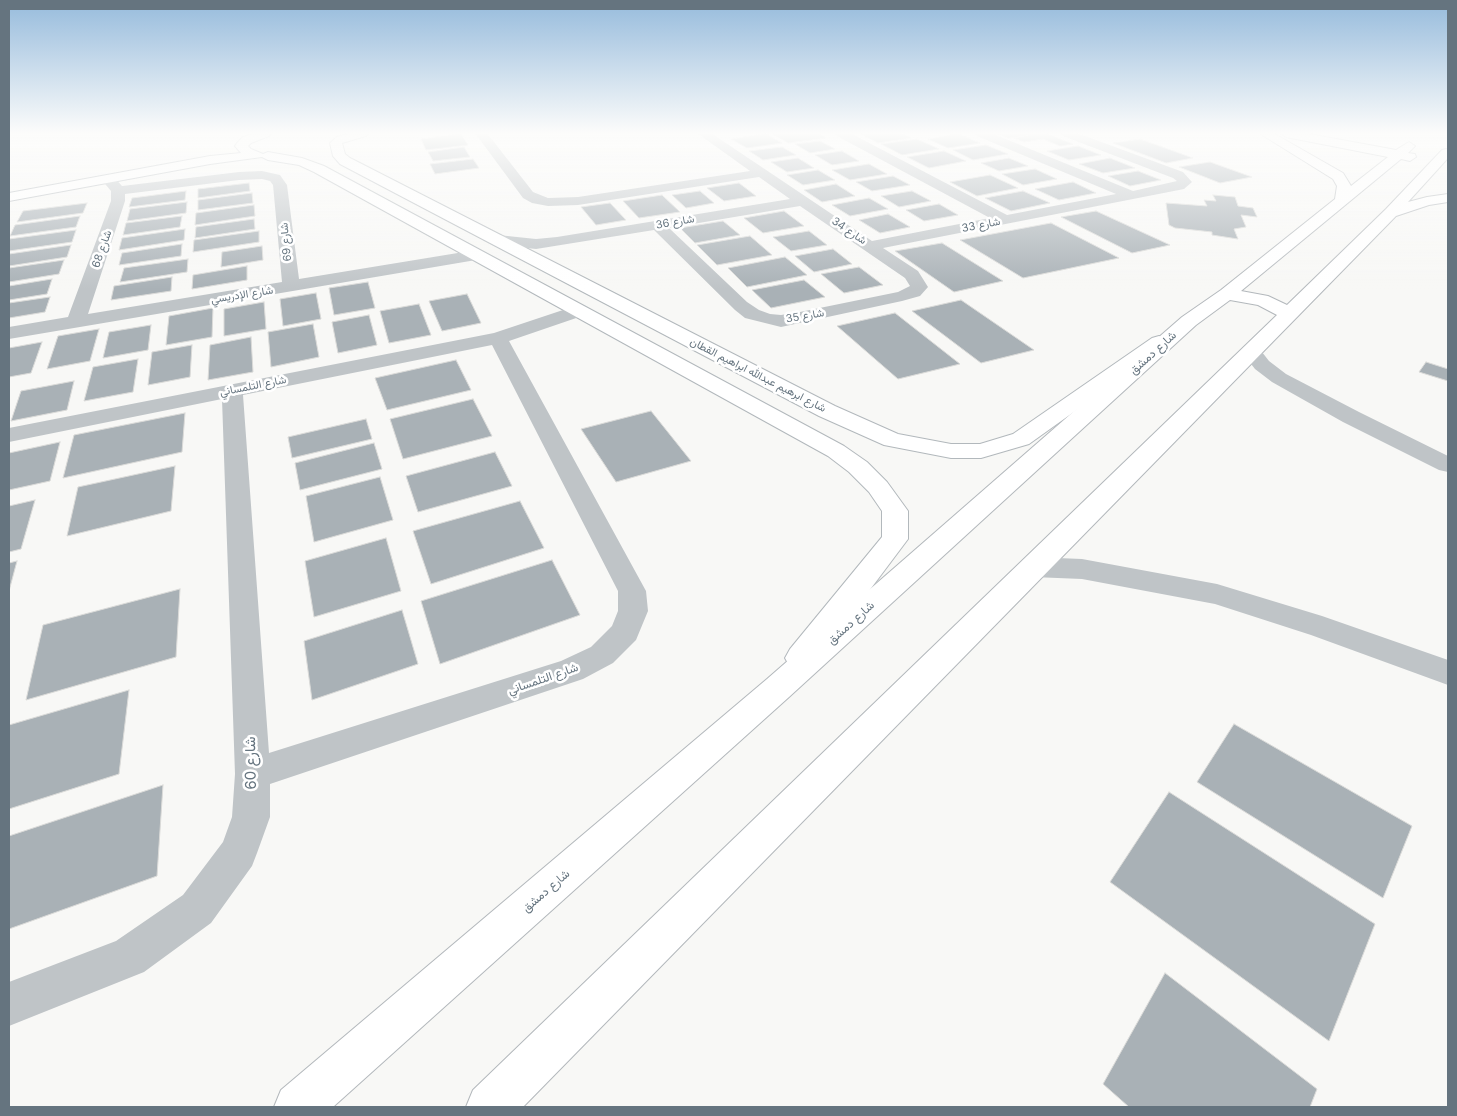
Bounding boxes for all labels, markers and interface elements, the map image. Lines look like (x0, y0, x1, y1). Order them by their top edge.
street label: شارع 36 (655, 212, 695, 232)
street label: شارع 34 (829, 215, 869, 247)
street label: شارع 33 (961, 215, 1001, 235)
street label: شارع 69 (277, 222, 295, 262)
street label: شارع 68 (89, 228, 115, 270)
street label: شارع الإدريسي (210, 284, 274, 306)
street label: شارع 35 (785, 306, 825, 326)
street label: شارع دمشق (1127, 328, 1179, 378)
street label: شارع ابرهيم عبدالله ابراهيم القطان (688, 335, 828, 415)
street label: شارع التلمساني (219, 373, 287, 399)
street label: شارع دمشق (825, 598, 877, 648)
street label: شارع التلمساني (506, 660, 580, 698)
street label: شارع 60 (242, 736, 260, 790)
street label: شارع دمشق (519, 867, 573, 915)

